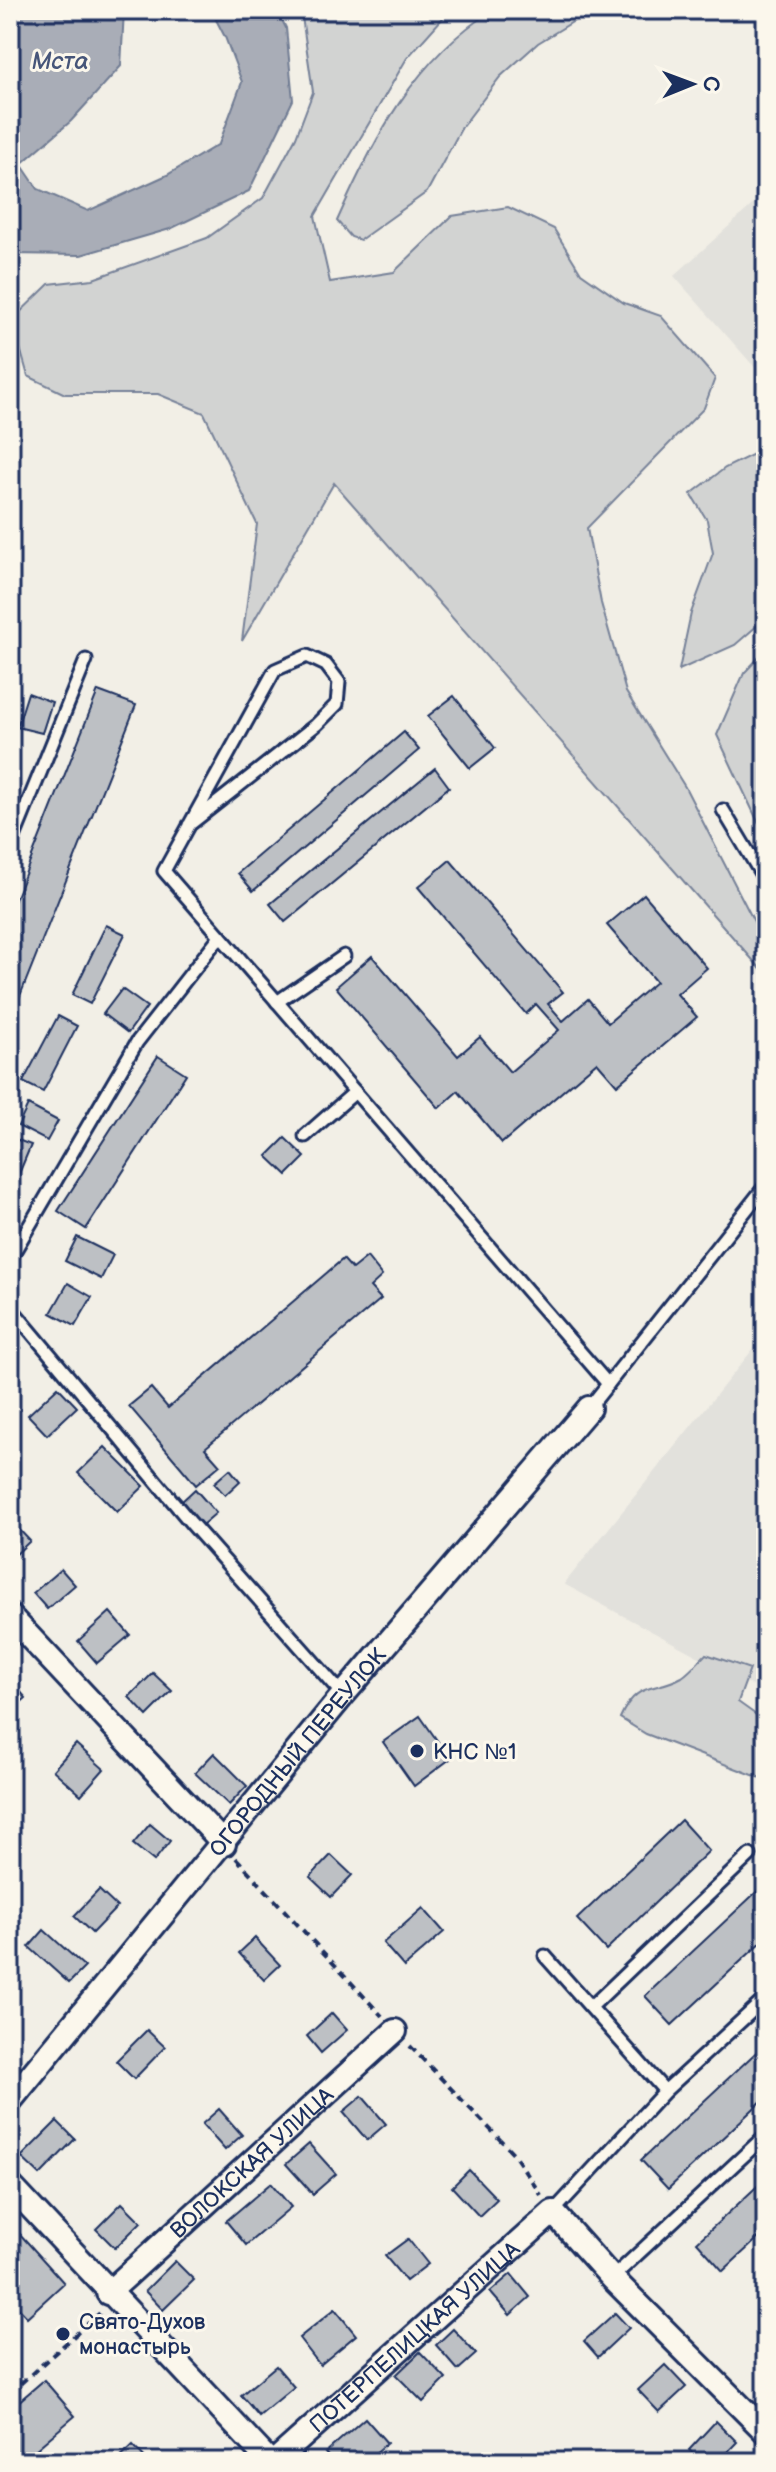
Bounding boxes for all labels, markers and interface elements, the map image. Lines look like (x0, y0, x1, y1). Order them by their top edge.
north arrow (652, 44, 732, 124)
water label: Мста (31, 47, 89, 76)
text: С (697, 76, 724, 92)
street label: ОГОРОДНЫЙ ПЕРЕУЛОК (204, 1642, 393, 1863)
place label: КНС №1 (433, 1739, 516, 1766)
marker: КНС №1 (408, 1742, 426, 1760)
street label: ВОЛОКСКАЯ УЛИЦА (165, 2082, 340, 2245)
street label: ПОТЕРПЕЛИЦКАЯ УЛИЦА (304, 2236, 526, 2439)
place label: Свято-Духов монастырь (79, 2309, 206, 2361)
marker: Свято-Духов монастырь (54, 2325, 72, 2343)

